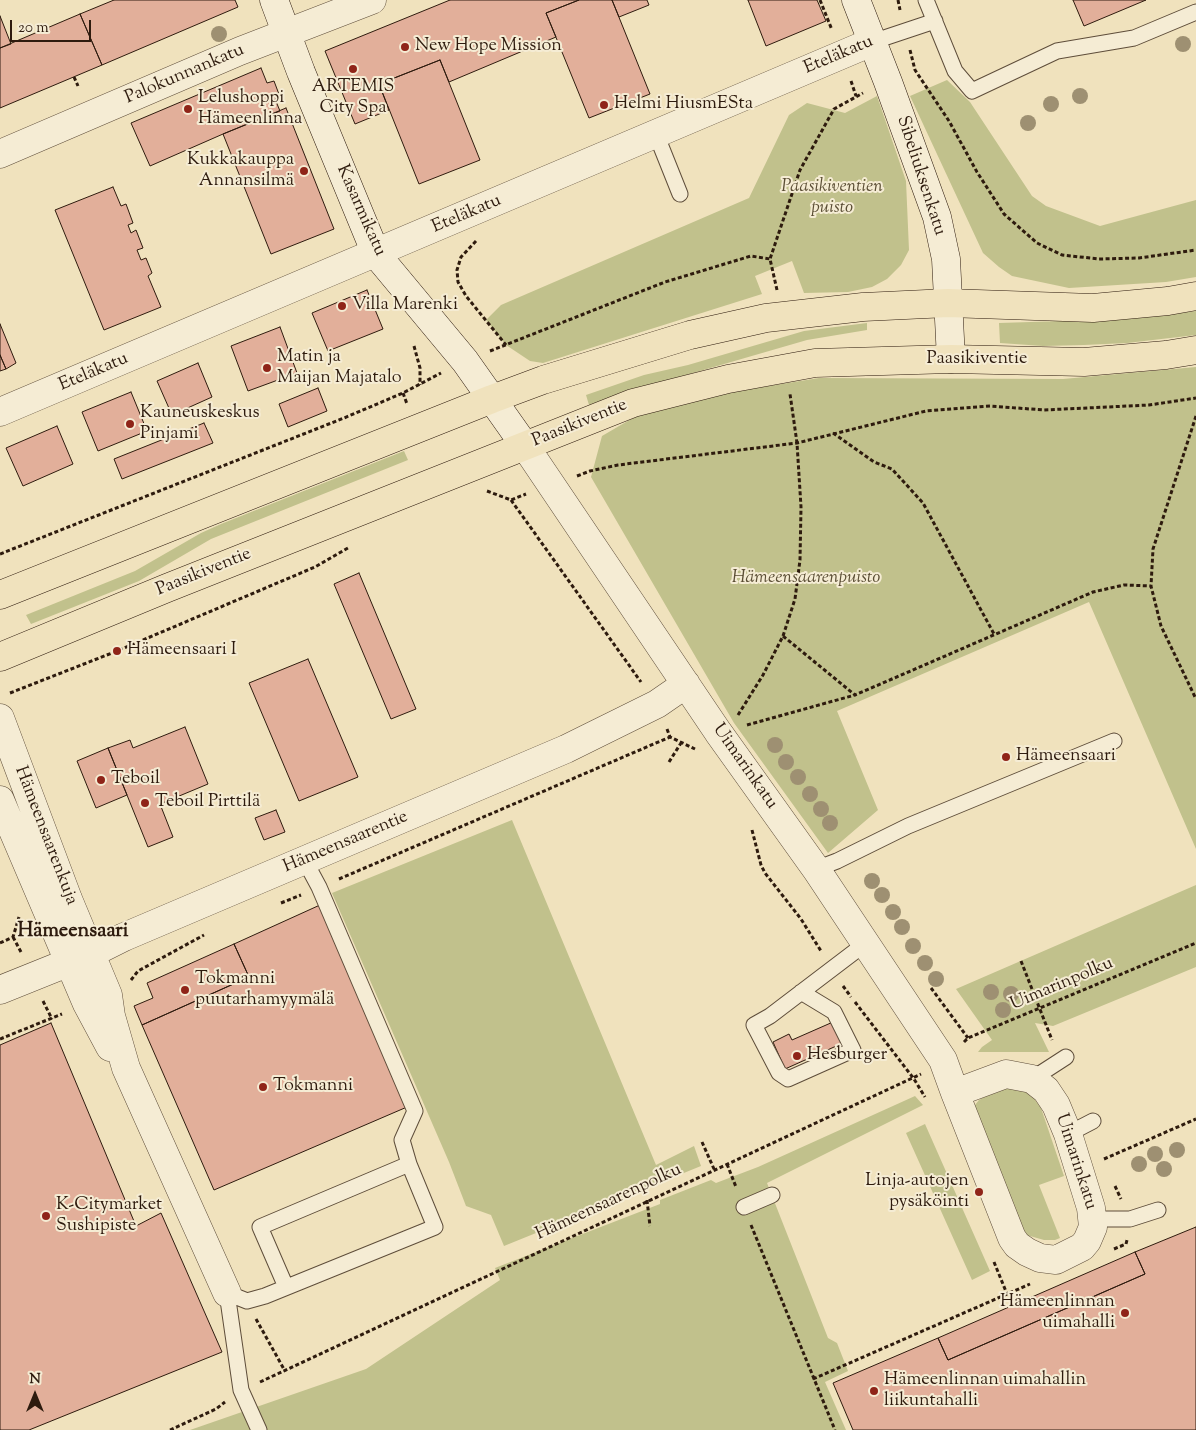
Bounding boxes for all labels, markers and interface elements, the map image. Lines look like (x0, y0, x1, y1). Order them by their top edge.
scale bar (12, 10, 94, 42)
text: 20 m (18, 18, 49, 39)
street label: Eteläkatu (801, 32, 877, 80)
place label: New Hope Mission (415, 36, 562, 58)
street label: Palokunnankatu (122, 40, 248, 110)
marker: New Hope Mission (399, 41, 411, 53)
marker: ARTEMIS City Spa (347, 63, 359, 75)
place label: ARTEMIS City Spa (312, 77, 394, 120)
place label: Lelushoppi Hämeenlinna (198, 88, 302, 130)
place label: Helmi HiusmESta (614, 94, 753, 116)
marker: Helmi HiusmESta (598, 99, 610, 111)
marker: Lelushoppi Hämeenlinna (182, 103, 194, 115)
street label: Sibeliuksenkatu (890, 113, 950, 239)
place label: Kukkakauppa Annansilmä (187, 150, 294, 192)
street label: Kasarmikatu (330, 162, 390, 260)
marker: Kukkakauppa Annansilmä (298, 165, 310, 177)
park label: Paasikiventien puisto (781, 177, 883, 220)
street label: Eteläkatu (429, 191, 505, 239)
place label: Villa Marenki (352, 295, 458, 317)
marker: Villa Marenki (336, 300, 348, 312)
place label: Matin ja Maijan Majatalo (277, 347, 402, 389)
street label: Eteläkatu (56, 349, 132, 397)
street label: Paasikiventie (927, 349, 1027, 371)
marker: Matin ja Maijan Majatalo (261, 362, 273, 374)
street label: Paasikiventie (529, 395, 631, 453)
place label: Kauneuskeskus Pinjami (140, 403, 260, 446)
marker: Kauneuskeskus Pinjami (124, 418, 136, 430)
street label: Paasikiventie (153, 544, 255, 602)
park label: Hämeensaarenpuisto (732, 568, 880, 590)
place label: Hämeensaari I (127, 640, 237, 662)
marker: Hämeensaari I (111, 645, 123, 657)
street label: Uimarinkatu (707, 720, 781, 814)
place label: Hämeensaari (1016, 746, 1116, 768)
marker: Hämeensaari (1000, 751, 1012, 763)
street label: Hämeensaarenkuja (9, 763, 81, 909)
place label: Teboil (111, 769, 160, 791)
marker: Teboil (95, 774, 107, 786)
place label: Teboil Pirttilä (155, 792, 260, 814)
marker: Teboil Pirttilä (139, 797, 151, 809)
street label: Hämeensaarentie (280, 807, 412, 879)
district label: Hämeensaari (17, 921, 129, 945)
street label: Uimarinpolku (1007, 954, 1117, 1016)
place label: Tokmanni puutarhamyymälä (195, 969, 334, 1012)
marker: Tokmanni puutarhamyymälä (179, 984, 191, 996)
place label: Hesburger (807, 1045, 887, 1067)
marker: Hesburger (791, 1050, 803, 1062)
place label: Tokmanni (273, 1076, 353, 1098)
marker: Tokmanni (257, 1081, 269, 1093)
street label: Uimarinkatu (1049, 1111, 1101, 1213)
street label: Hämeensaarenpolku (533, 1160, 685, 1246)
place label: Linja-autojen pysäköinti (865, 1171, 969, 1214)
marker: Linja-autojen pysäköinti (973, 1186, 985, 1198)
place label: K-Citymarket Sushipiste (56, 1195, 162, 1238)
marker: K-Citymarket Sushipiste (40, 1210, 52, 1222)
place label: Hämeenlinnan uimahalli (1000, 1292, 1115, 1335)
marker: Hämeenlinnan uimahalli (1119, 1307, 1131, 1319)
north arrow (10, 1370, 60, 1420)
text: N (29, 1370, 41, 1390)
place label: Hämeenlinnan uimahallin liikuntahalli (884, 1370, 1086, 1412)
marker: Hämeenlinnan uimahallin liikuntahalli (868, 1385, 880, 1397)

